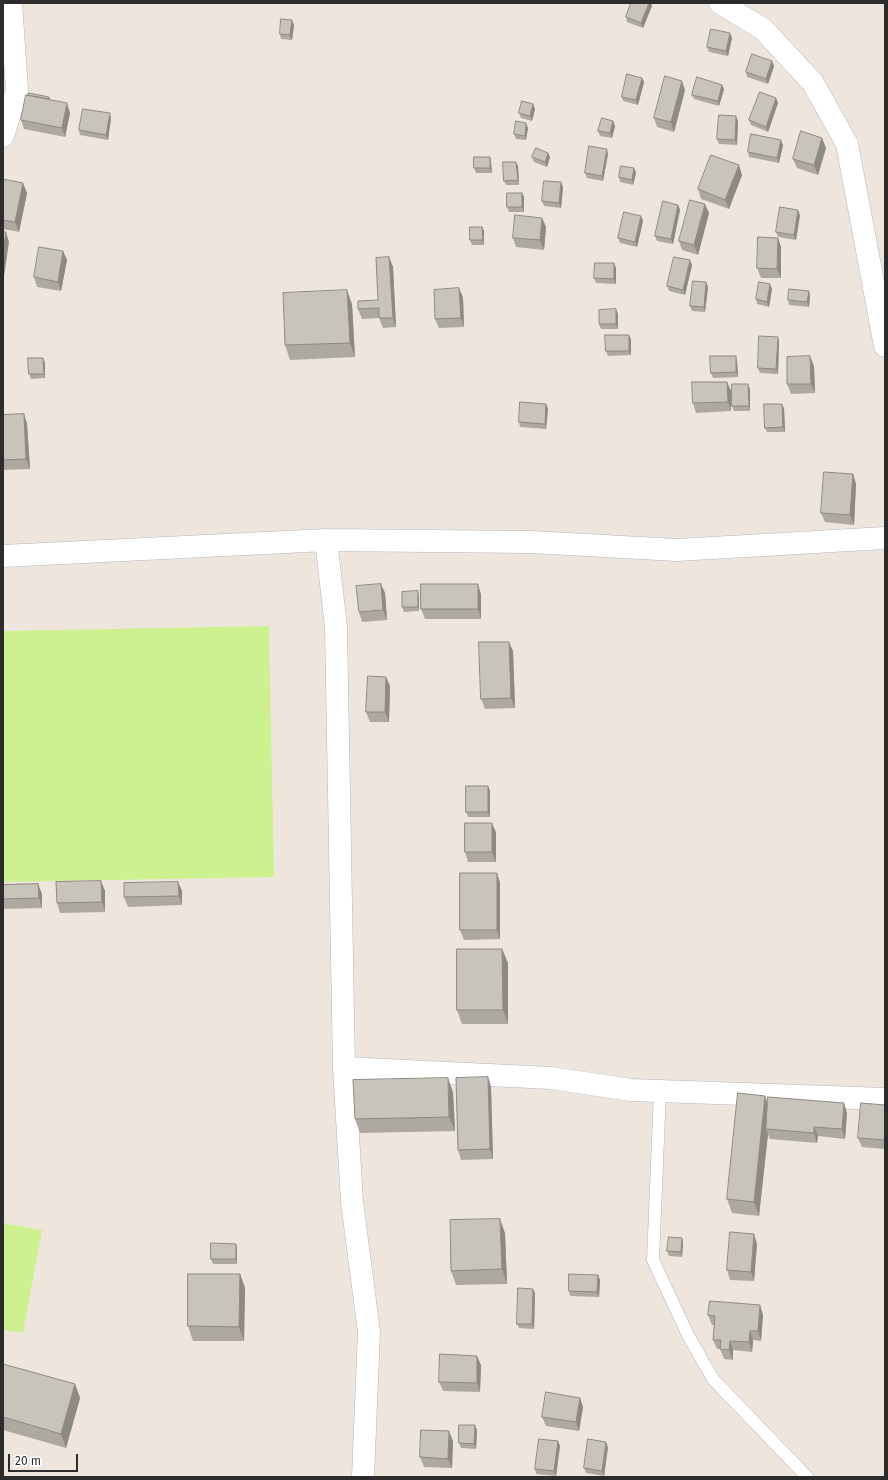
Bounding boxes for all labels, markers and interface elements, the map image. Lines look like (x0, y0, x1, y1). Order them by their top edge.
scale bar (10, 1446, 80, 1472)
text: 20 m (15, 1454, 41, 1468)

